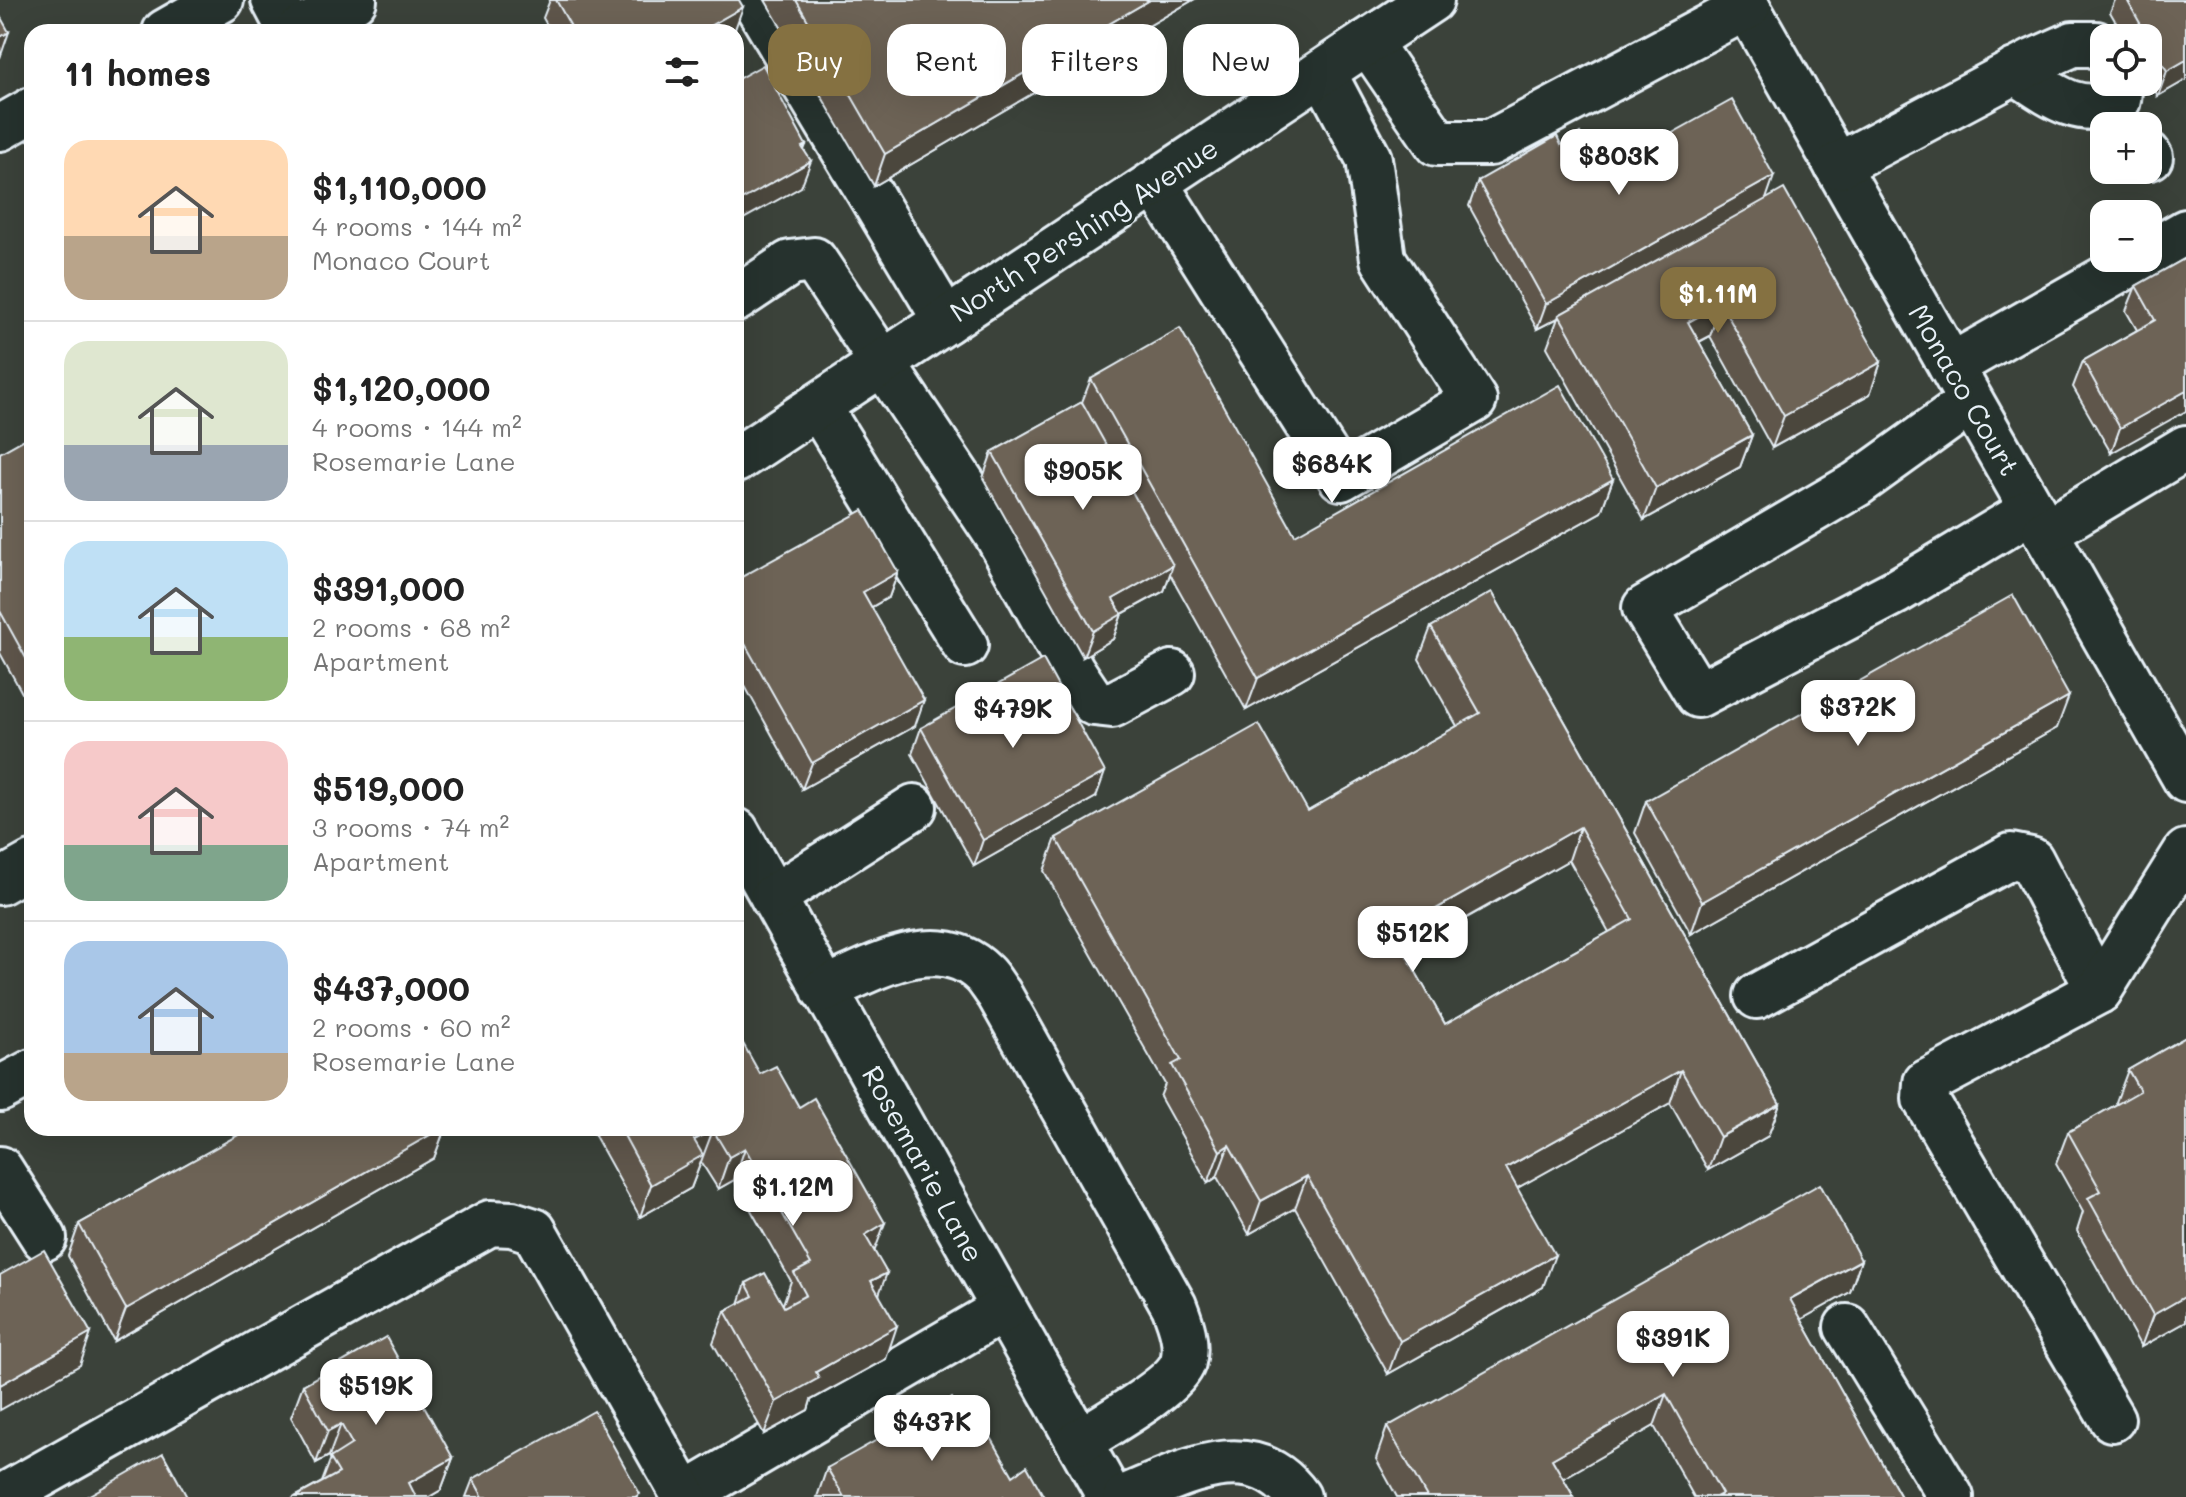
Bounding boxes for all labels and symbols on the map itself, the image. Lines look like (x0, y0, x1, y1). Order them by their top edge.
street label: North Pershing Avenue (943, 129, 1224, 329)
pin: $803K (1563, 129, 1675, 197)
pin: $1.11M (1653, 267, 1783, 335)
street label: Monaco Court (1901, 297, 2029, 482)
pin: $684K (1276, 437, 1388, 505)
pin: $905K (1027, 444, 1139, 512)
pin: $372K (1802, 680, 1914, 748)
pin: $479K (957, 682, 1069, 750)
pin: $512K (1357, 906, 1469, 974)
street label: Rosemarie Lane (855, 1059, 993, 1268)
pin: $1.12M (728, 1160, 858, 1228)
pin: $391K (1617, 1311, 1729, 1379)
pin: $519K (320, 1359, 432, 1427)
pin: $437K (876, 1395, 988, 1463)

